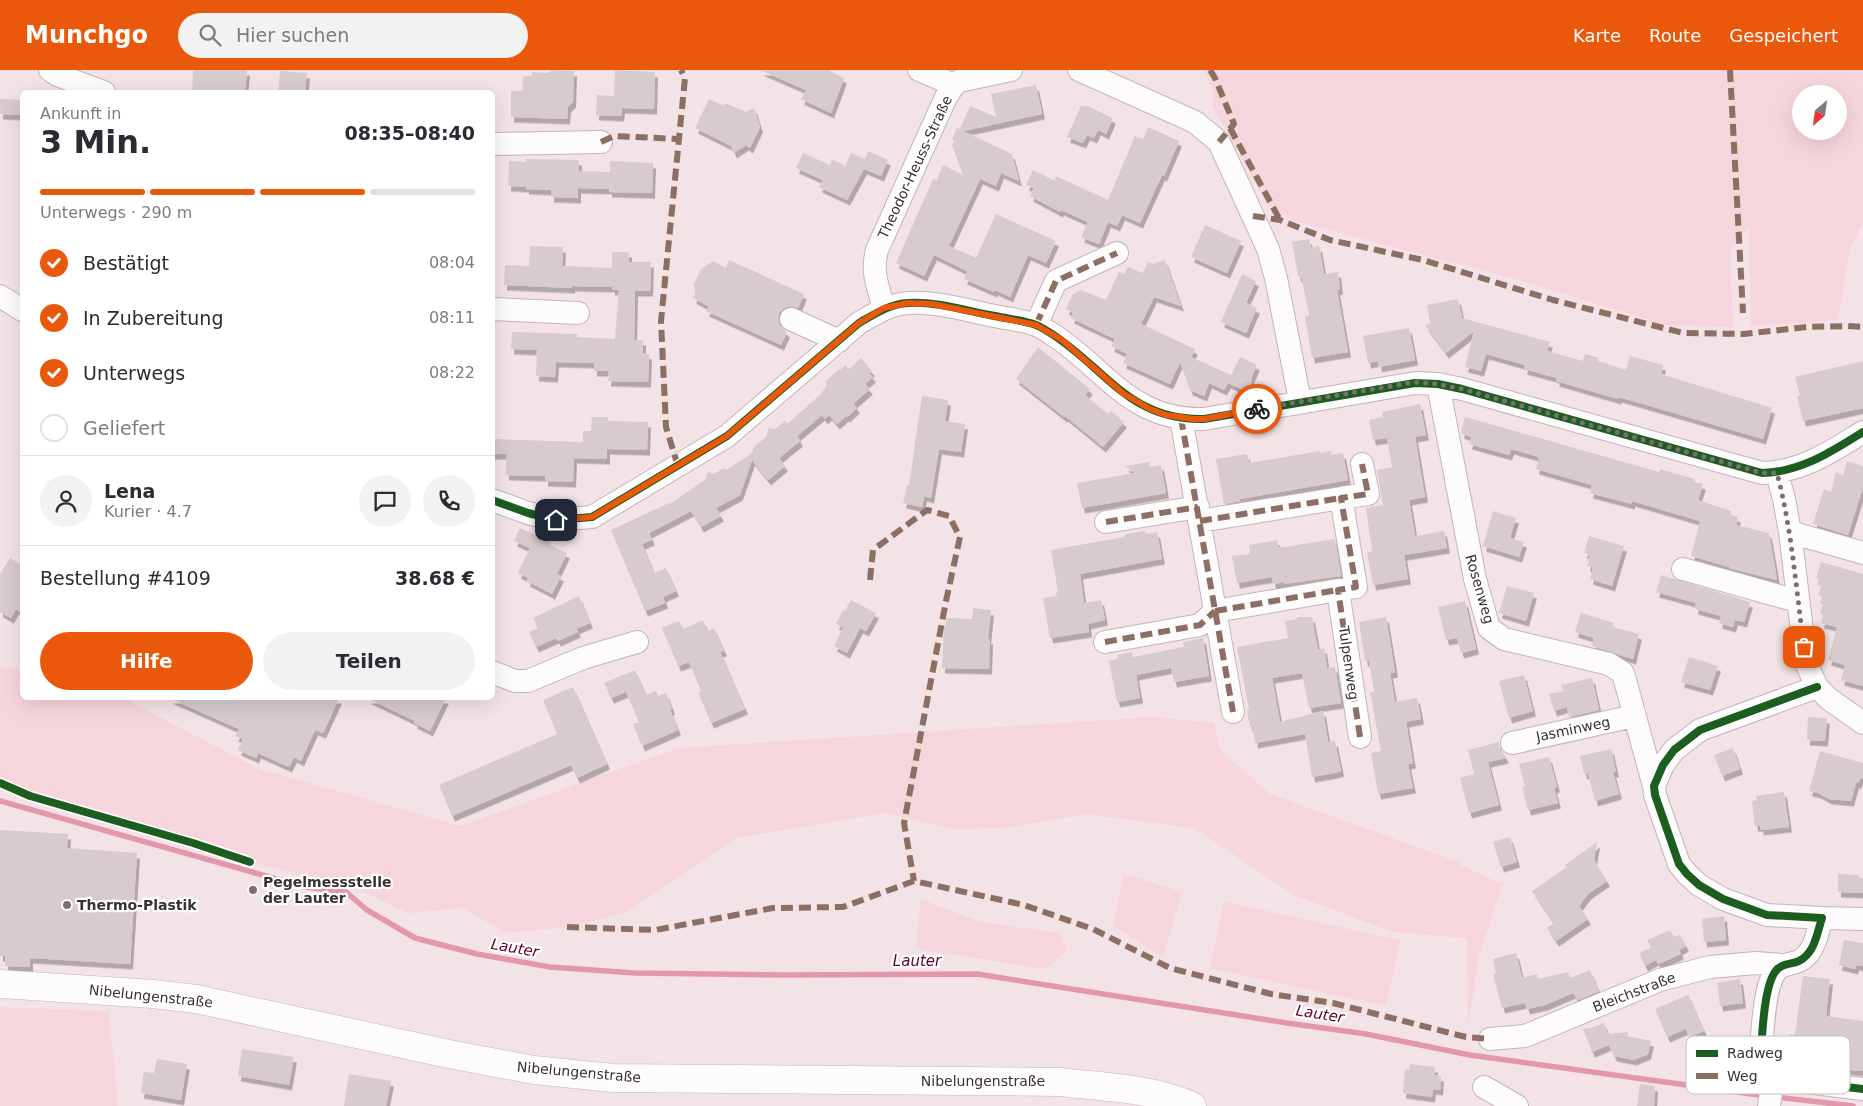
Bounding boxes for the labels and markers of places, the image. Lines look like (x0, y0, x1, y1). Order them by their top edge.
pin (535, 499, 577, 541)
pin (1783, 626, 1825, 668)
place label: Pegelmessstelle der Lauter (263, 874, 391, 906)
marker: Pegelmessstelle der Lauter (247, 884, 259, 896)
place label: Thermo-Plastik (77, 897, 197, 913)
marker: Thermo-Plastik (61, 899, 73, 911)

